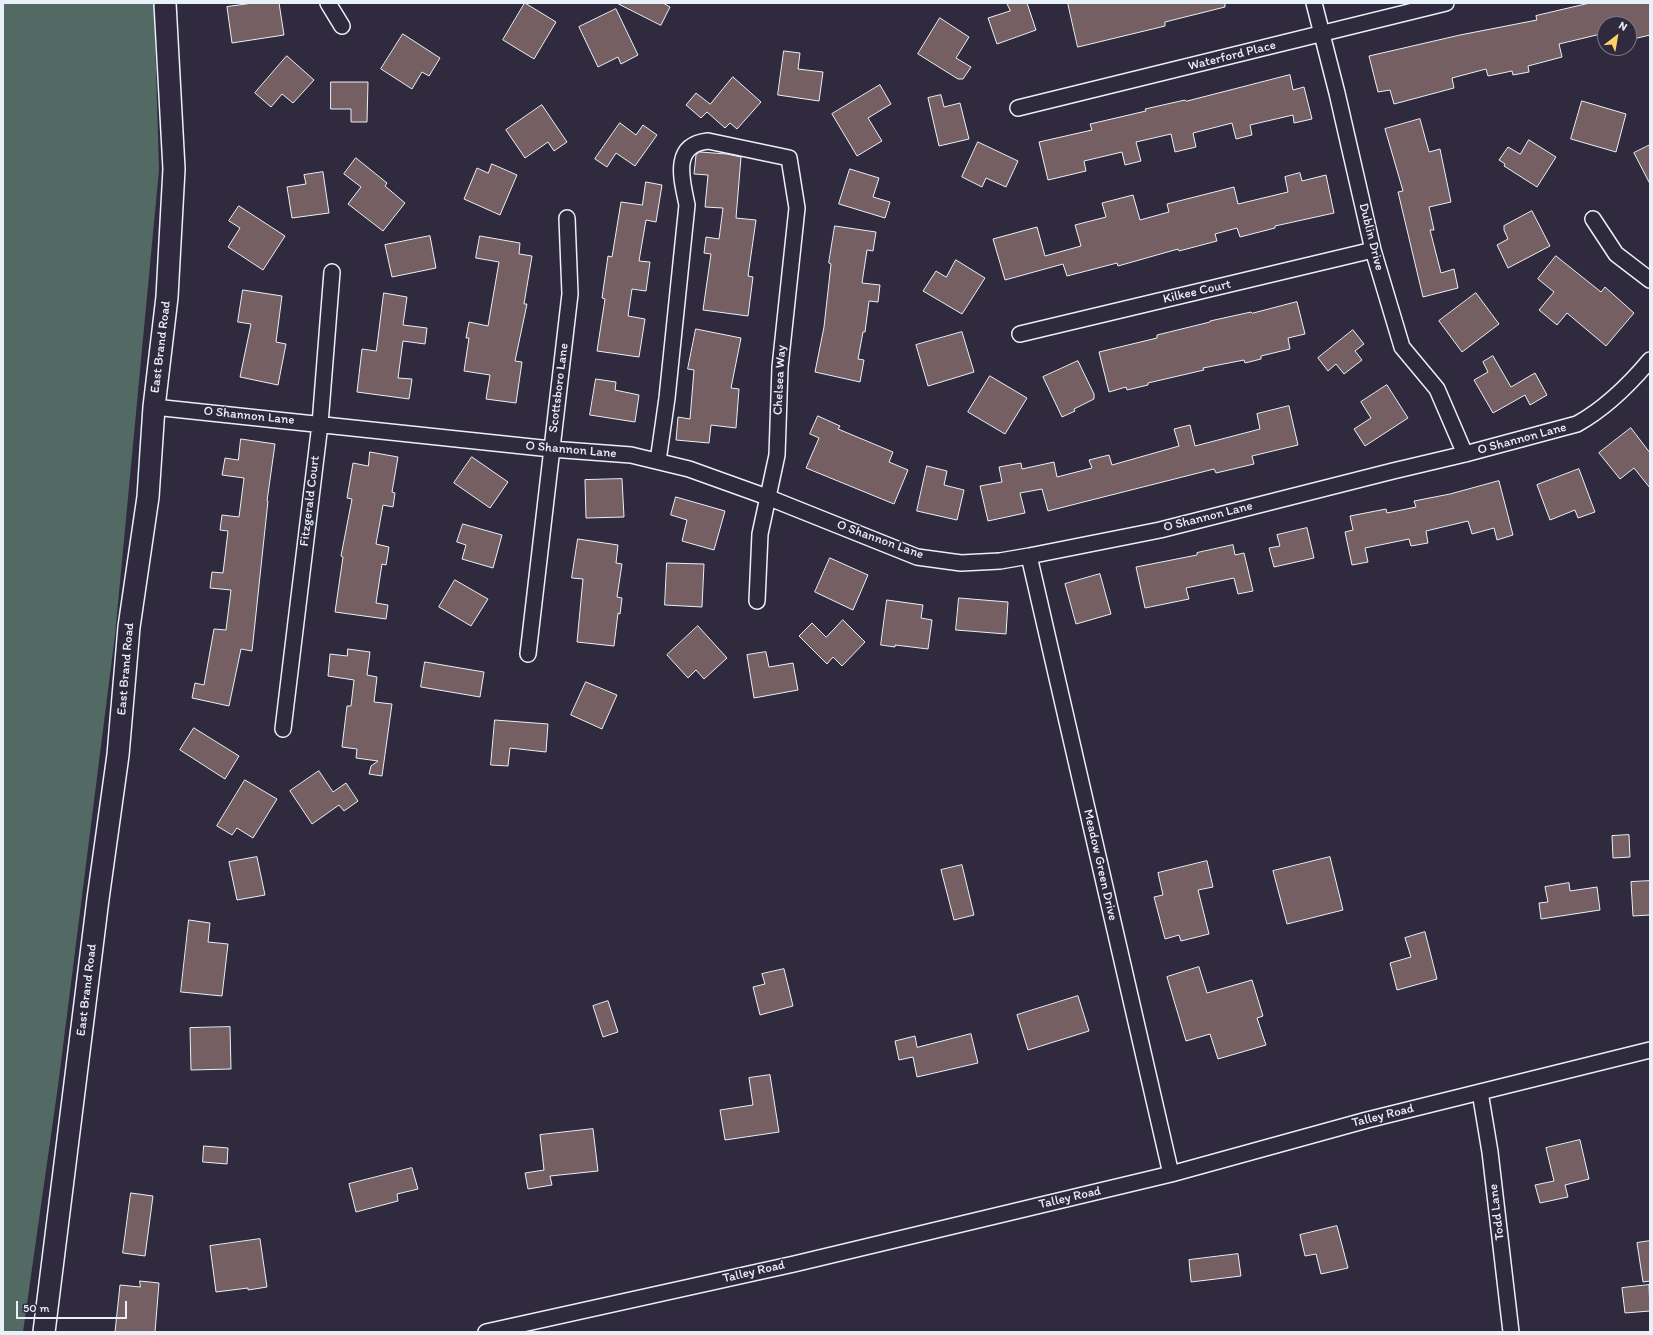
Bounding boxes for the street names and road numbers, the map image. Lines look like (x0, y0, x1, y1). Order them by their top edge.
street label: Waterford Place (1187, 38, 1277, 74)
street label: Dublin Drive (1355, 202, 1387, 272)
street label: Kilkee Court (1161, 277, 1233, 307)
street label: East Brand Road (148, 300, 174, 394)
street label: Scottsboro Lane (546, 342, 572, 434)
street label: Chelsea Way (770, 344, 790, 416)
street label: O Shannon Lane (203, 403, 295, 429)
street label: O Shannon Lane (1476, 420, 1568, 458)
street label: O Shannon Lane (525, 438, 617, 462)
street label: Fitzgerald Court (297, 455, 323, 547)
street label: O Shannon Lane (1162, 498, 1254, 536)
street label: O Shannon Lane (834, 517, 926, 563)
street label: East Brand Road (114, 622, 138, 716)
street label: Meadow Green Drive (1080, 808, 1120, 922)
street label: East Brand Road (74, 943, 100, 1037)
street label: Talley Road (1350, 1101, 1416, 1131)
street label: Talley Road (1037, 1183, 1103, 1213)
street label: Todd Lane (1486, 1183, 1508, 1241)
street label: Talley Road (721, 1257, 787, 1287)

